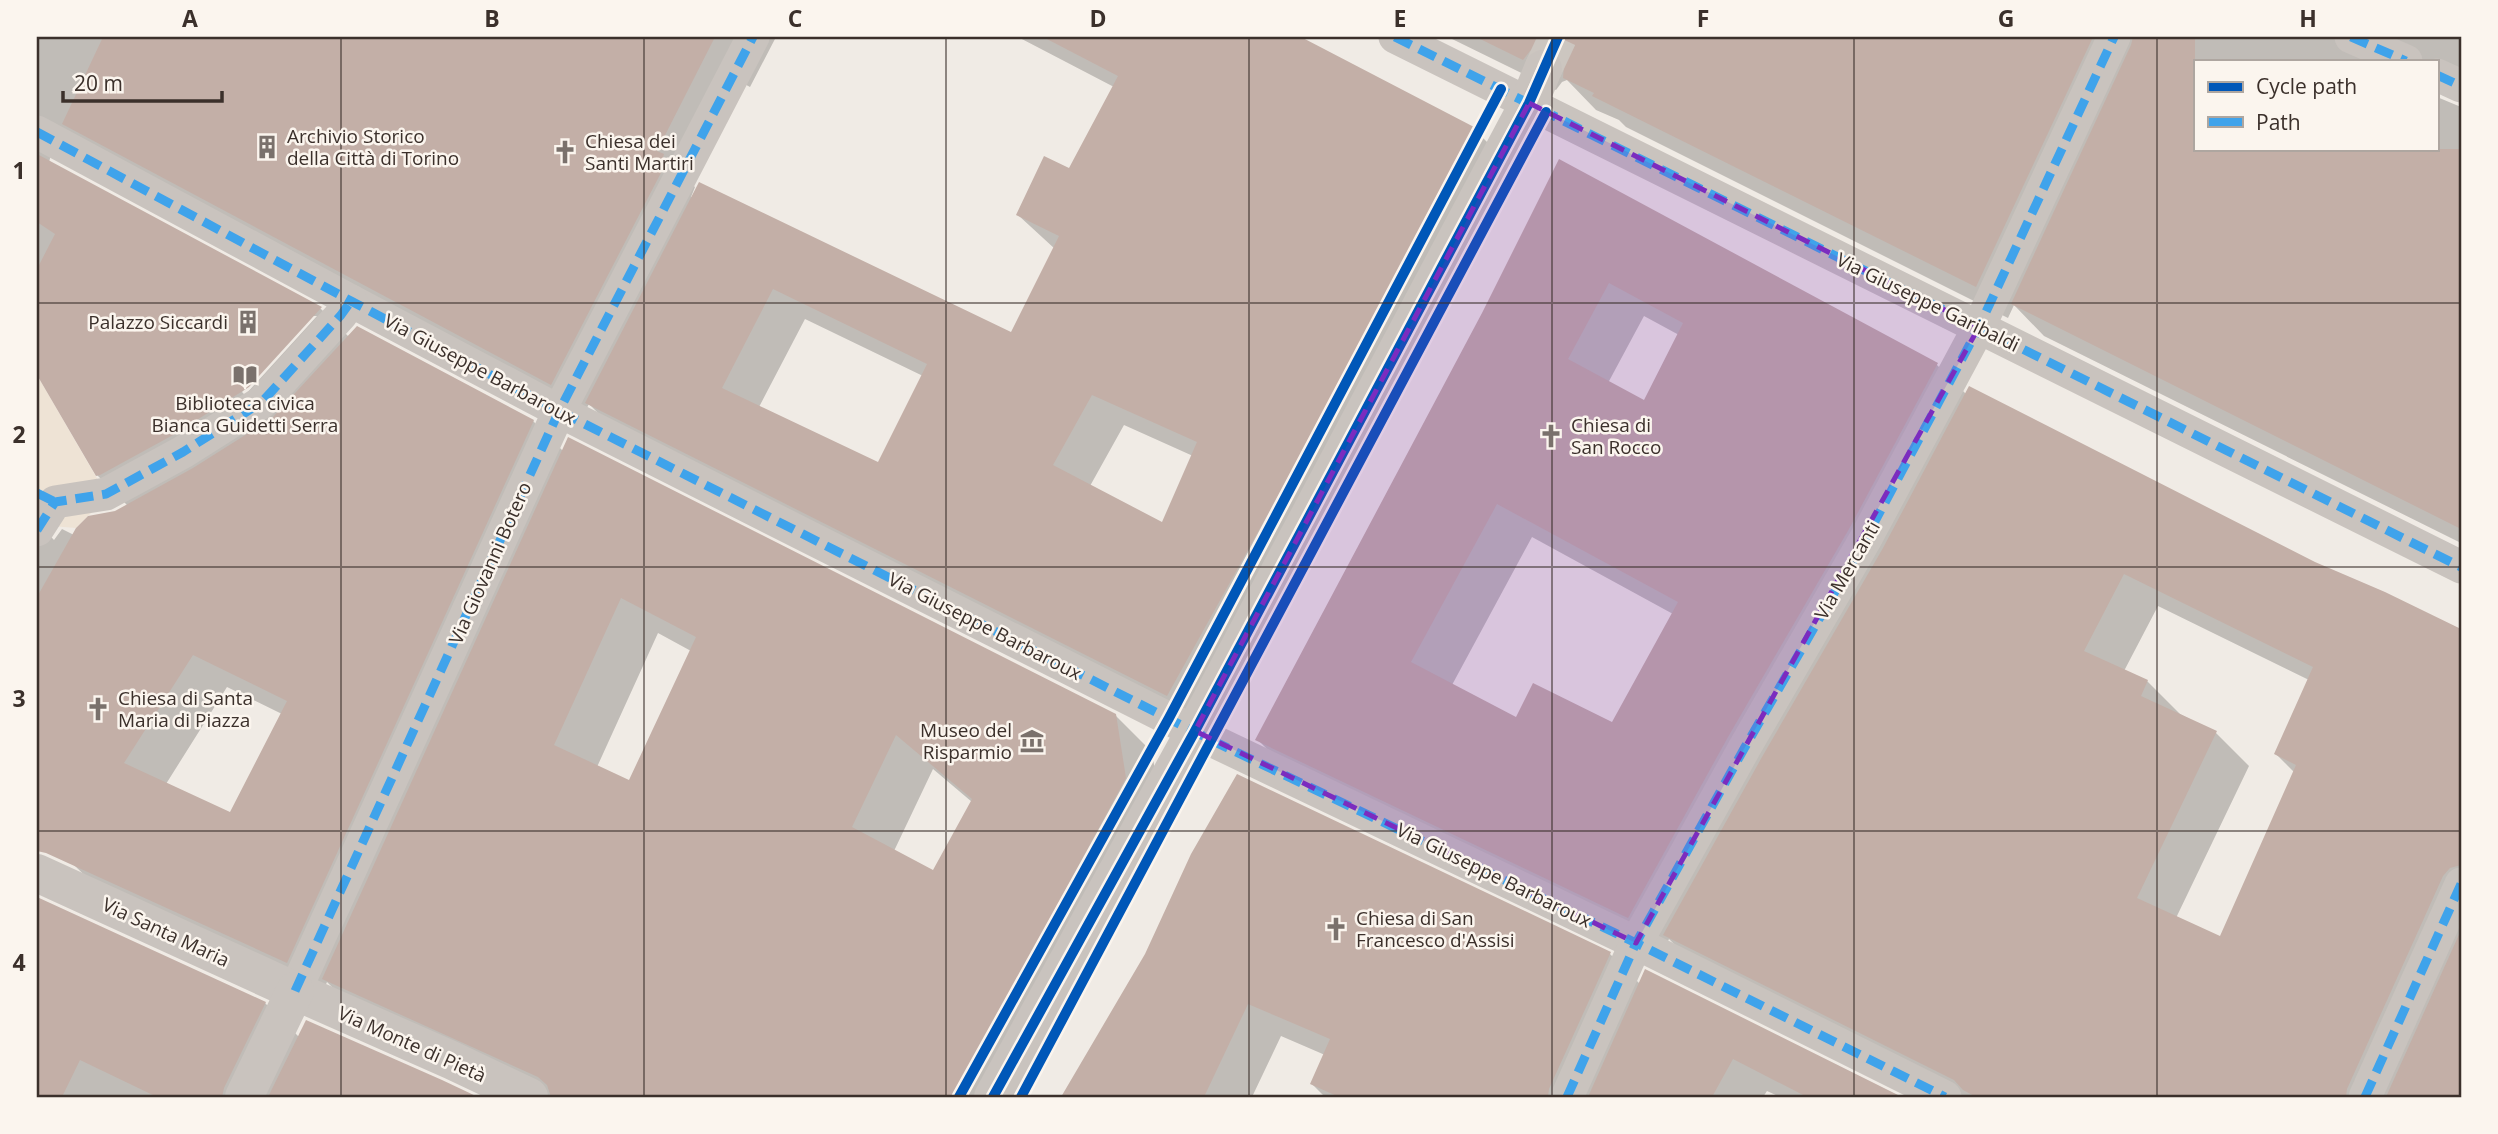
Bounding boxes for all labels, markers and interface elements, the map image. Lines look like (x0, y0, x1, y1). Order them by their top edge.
text: A (182, 2, 198, 34)
text: B (484, 2, 500, 34)
text: C (788, 2, 802, 34)
text: D (1089, 2, 1107, 34)
text: E (1394, 2, 1406, 34)
text: F (1697, 2, 1709, 34)
text: G (1998, 2, 2014, 34)
text: H (2299, 2, 2317, 34)
scale bar (63, 60, 222, 104)
legend (2194, 60, 2438, 150)
text: 20 m (74, 69, 123, 97)
text: Cycle path (2256, 72, 2357, 100)
text: Path (2256, 108, 2301, 136)
place label: Archivio Storico della Città di Torino (287, 123, 459, 171)
place label: Chiesa dei Santi Martiri (585, 128, 694, 176)
building icon: Archivio Storico della Città di Torino (253, 133, 281, 161)
church icon: Chiesa dei Santi Martiri (551, 138, 579, 166)
text: 1 (12, 154, 26, 186)
street label: Via Giuseppe Garibaldi (1832, 246, 2024, 358)
street label: Via Giuseppe Barbaroux (379, 307, 581, 431)
building icon: Palazzo Siccardi (234, 308, 262, 336)
place label: Palazzo Siccardi (88, 309, 228, 335)
library icon: Biblioteca civica Bianca Guidetti Serra (231, 361, 259, 389)
place label: Biblioteca civica Bianca Guidetti Serra (152, 390, 338, 438)
place label: Chiesa di San Rocco (1571, 412, 1661, 460)
text: 2 (12, 418, 26, 450)
church icon: Chiesa di San Rocco (1537, 422, 1565, 450)
street label: Via Giovanni Botero (443, 478, 537, 648)
street label: Via Mercanti (1808, 516, 1886, 624)
street label: Via Giuseppe Barbaroux (884, 566, 1086, 686)
text: 3 (12, 682, 26, 714)
place label: Chiesa di Santa Maria di Piazza (118, 685, 253, 733)
church icon: Chiesa di Santa Maria di Piazza (84, 695, 112, 723)
place label: Museo del Risparmio (920, 717, 1012, 765)
museum icon: Museo del Risparmio (1018, 727, 1046, 755)
street label: Via Giuseppe Barbaroux (1392, 816, 1596, 934)
street label: Via Santa Maria (98, 891, 234, 973)
place label: Chiesa di San Francesco d'Assisi (1356, 905, 1515, 953)
church icon: Chiesa di San Francesco d'Assisi (1322, 915, 1350, 943)
text: 4 (12, 946, 26, 978)
street label: Via Monte di Pietà (334, 1000, 490, 1088)

